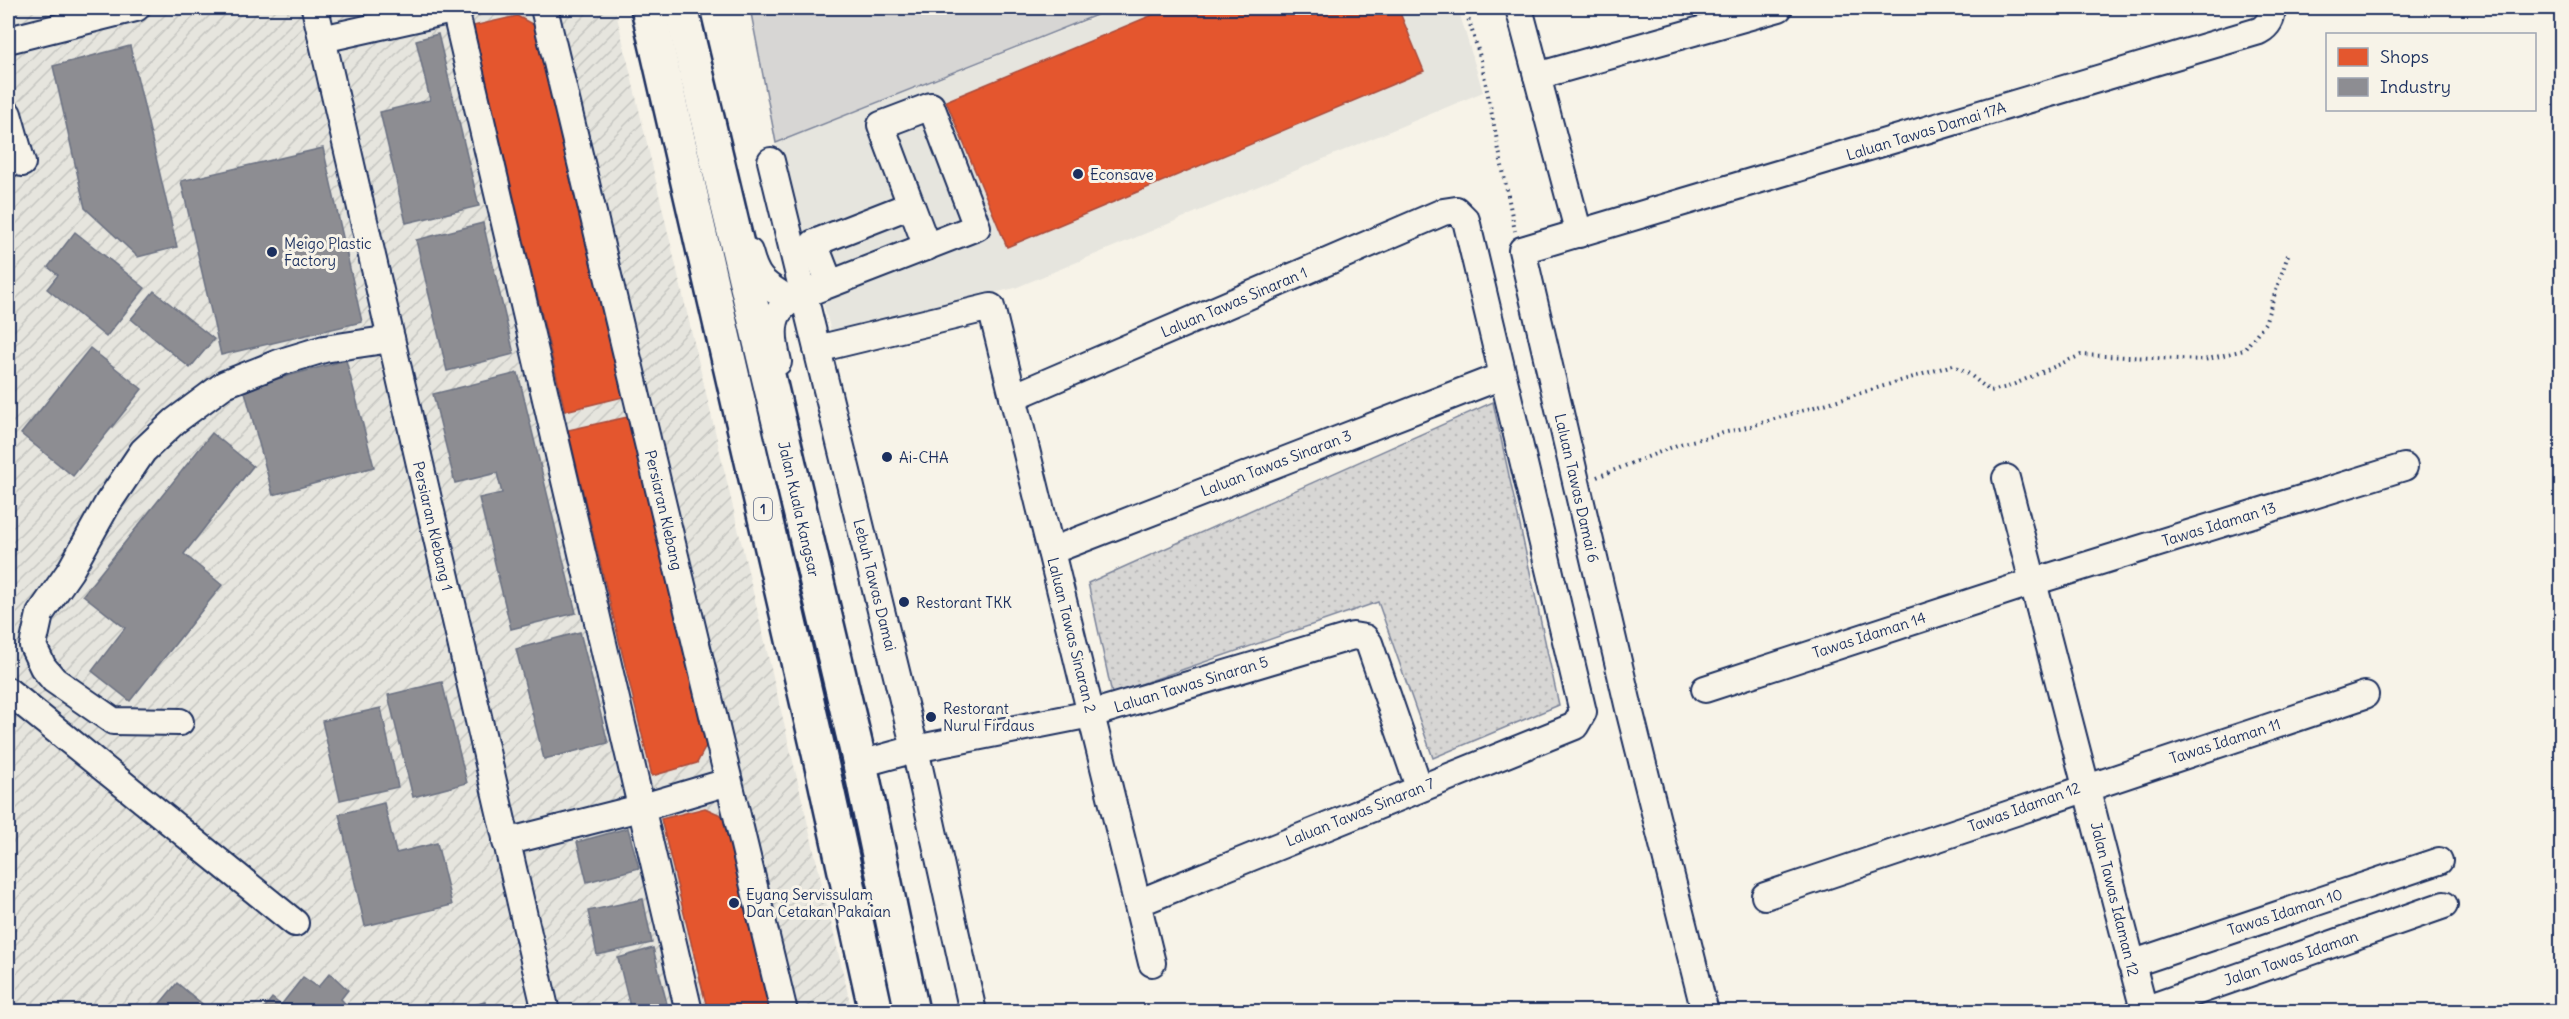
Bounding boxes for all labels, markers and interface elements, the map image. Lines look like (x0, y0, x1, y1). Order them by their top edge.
legend (2326, 33, 2536, 111)
text: Shops (2380, 45, 2429, 68)
text: Industry (2380, 75, 2451, 98)
street label: Laluan Tawas Damai 17A (1844, 98, 2009, 164)
place label: Econsave (1090, 165, 1154, 184)
marker: Econsave (1071, 167, 1085, 181)
place label: Meigo Plastic Factory (284, 234, 372, 270)
marker: Meigo Plastic Factory (265, 245, 279, 259)
street label: Laluan Tawas Sinaran 1 (1158, 263, 1310, 341)
street label: Laluan Tawas Damai 6 (1551, 412, 1603, 564)
street label: Laluan Tawas Sinaran 3 (1198, 425, 1354, 501)
street label: Jalan Kuala Kangsar (774, 439, 824, 579)
street label: Persiaran Klebang (641, 448, 687, 572)
place label: Ai-CHA (899, 448, 949, 467)
marker: Ai-CHA (880, 450, 894, 464)
street label: Persiaran Klebang 1 (409, 459, 457, 593)
road number: 1 (754, 498, 772, 520)
street label: Tawas Idaman 13 (2160, 498, 2278, 550)
street label: Lebuh Tawas Damai (849, 517, 901, 653)
street label: Laluan Tawas Sinaran 2 (1043, 555, 1101, 715)
place label: Restorant TKK (916, 593, 1012, 612)
marker: Restorant TKK (897, 595, 911, 609)
street label: Tawas Idaman 14 (1810, 608, 1929, 662)
street label: Laluan Tawas Sinaran 5 (1112, 652, 1270, 716)
place label: Restorant Nurul Firdaus (943, 699, 1035, 735)
marker: Restorant Nurul Firdaus (924, 710, 938, 724)
street label: Tawas Idaman 11 (2167, 714, 2283, 768)
street label: Laluan Tawas Sinaran 7 (1283, 773, 1437, 851)
street label: Tawas Idaman 12 (1965, 778, 2083, 836)
street label: Jalan Tawas Idaman 12 (2087, 820, 2143, 978)
street label: Tawas Idaman 10 (2225, 884, 2345, 940)
place label: Eyang Servissulam Dan Cetakan Pakaian (746, 885, 891, 921)
marker: Eyang Servissulam Dan Cetakan Pakaian (727, 896, 741, 910)
street label: Jalan Tawas Idaman (2221, 926, 2361, 990)

